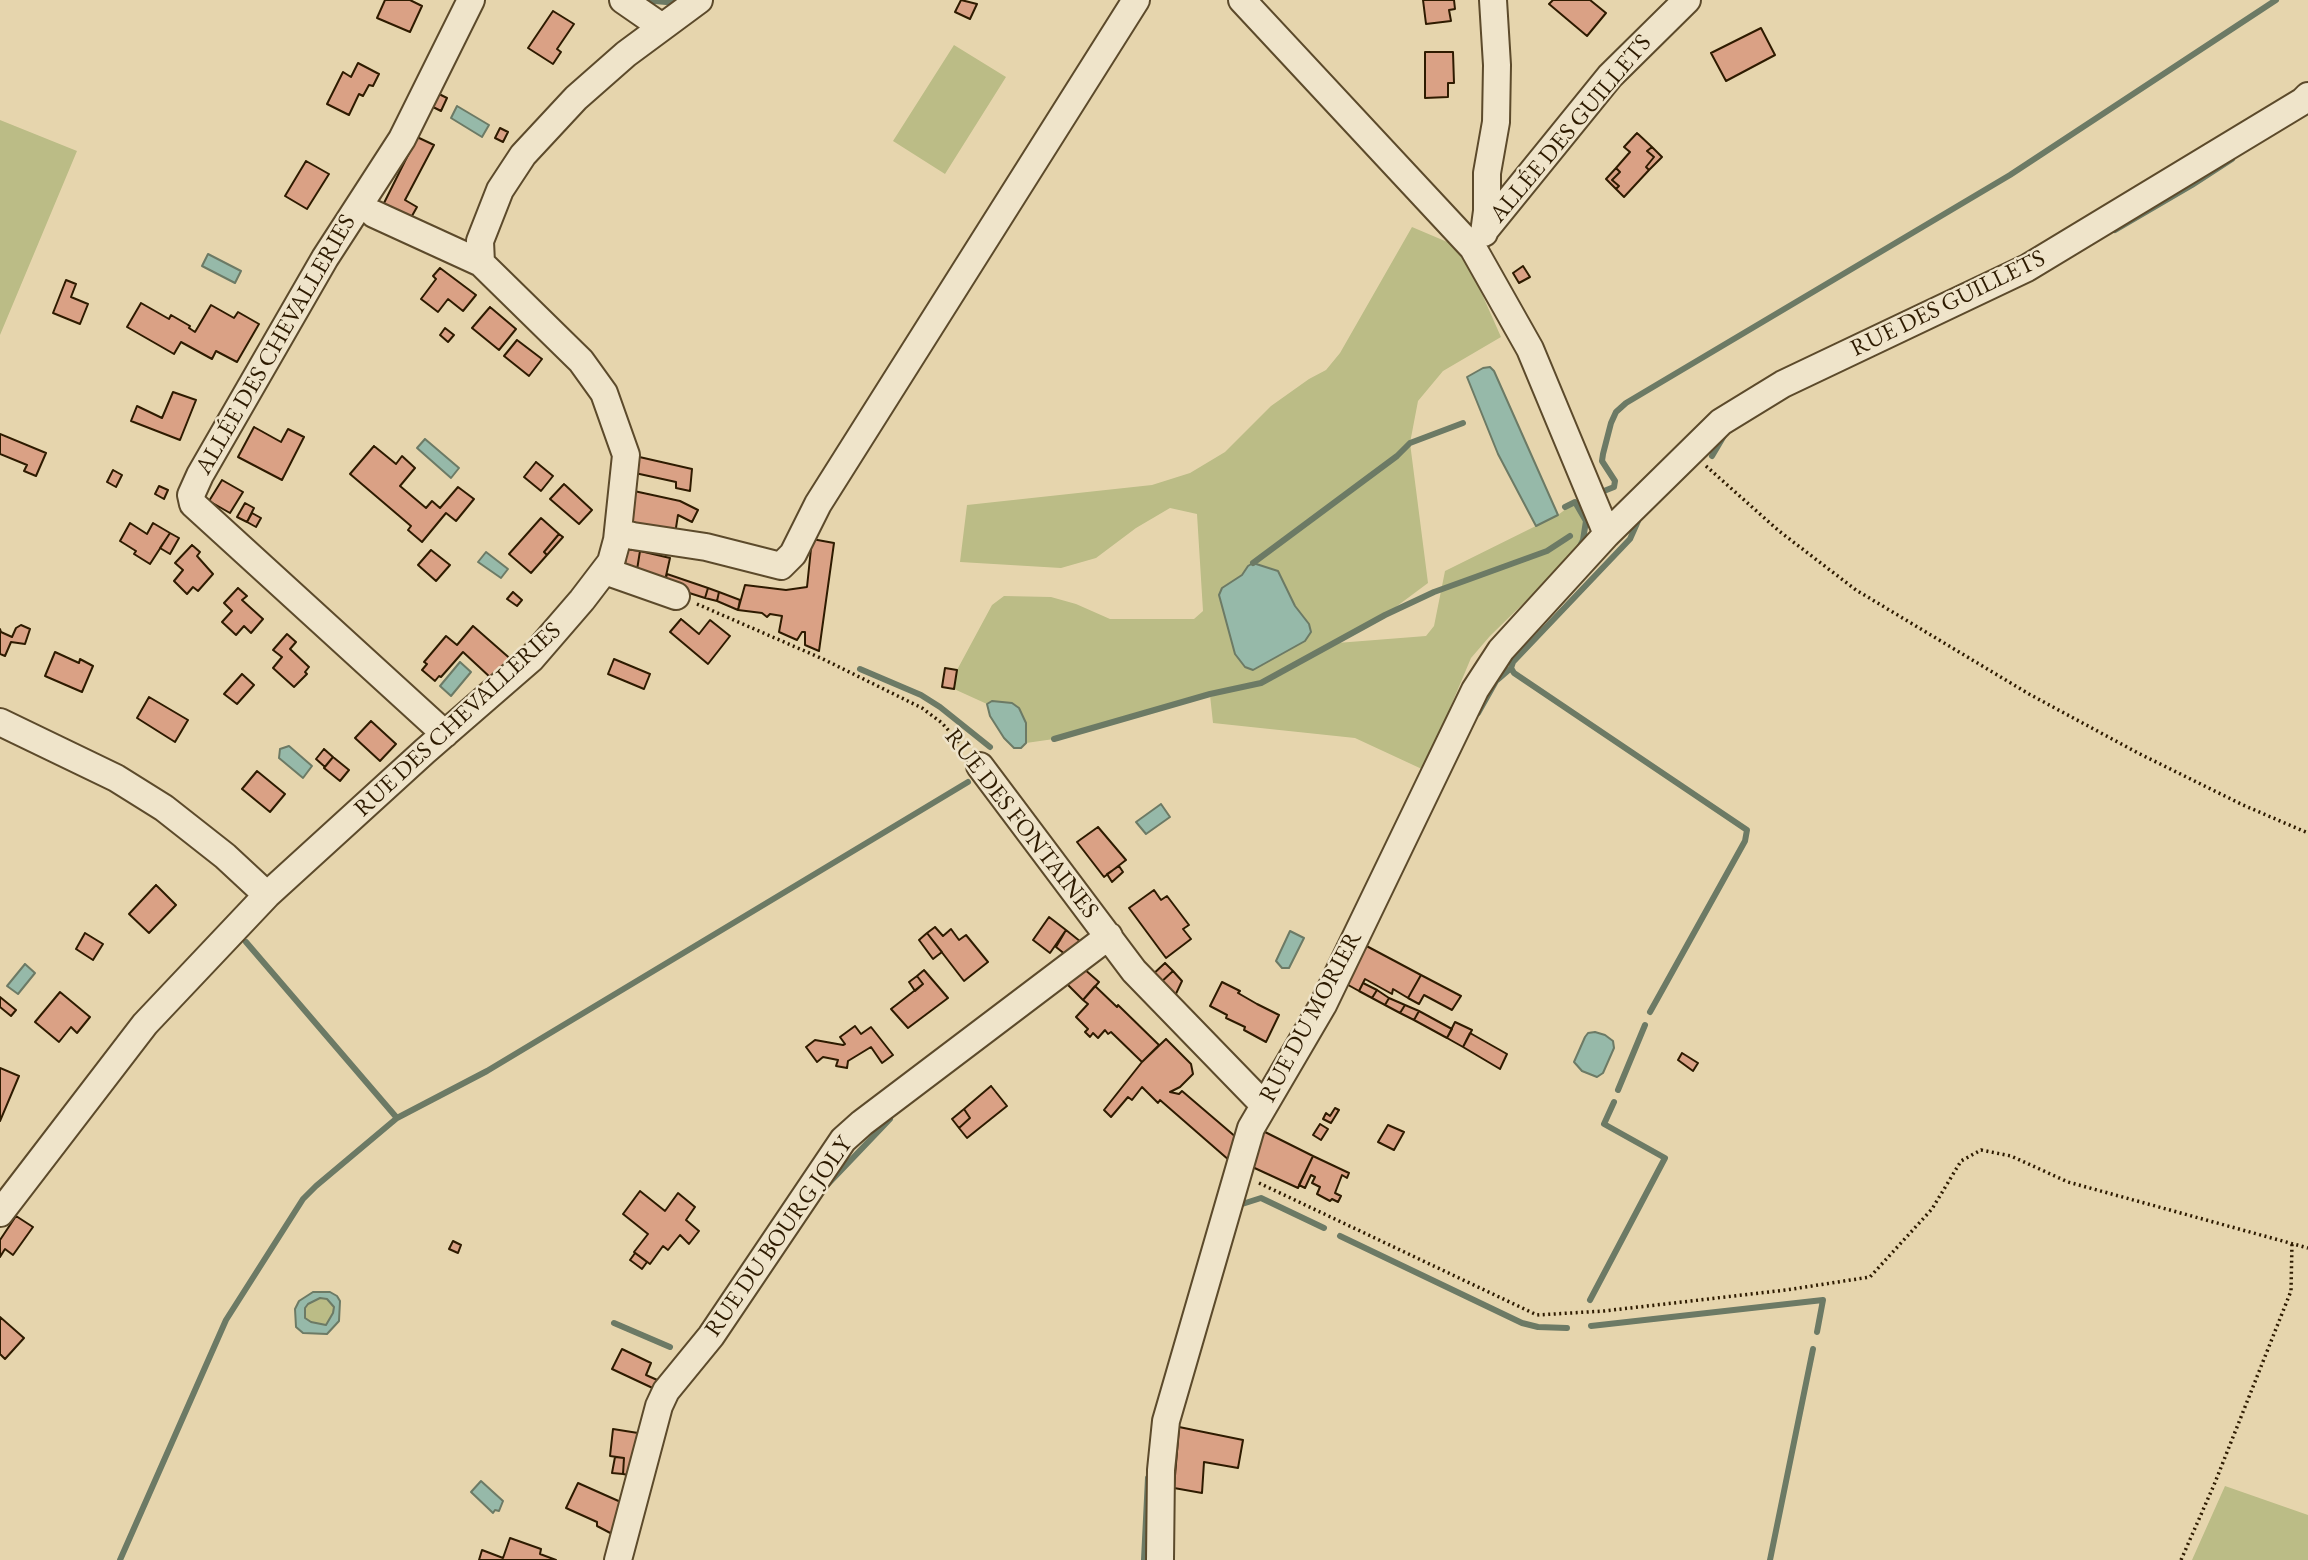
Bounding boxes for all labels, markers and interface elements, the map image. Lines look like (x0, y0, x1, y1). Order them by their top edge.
street label: ALLÉE DES GUILLETS (1484, 29, 1658, 229)
street label: ALLÉE DES CHEVALLERIES (190, 210, 362, 480)
street label: RUE DES GUILLETS (1846, 244, 2050, 364)
street label: RUE DES CHEVALLERIES (349, 617, 567, 823)
street label: RUE DES FONTAINES (938, 723, 1104, 925)
street label: RUE DU MORIER (1254, 927, 1368, 1107)
street label: RUE DU BOURG JOLY (699, 1131, 859, 1343)

